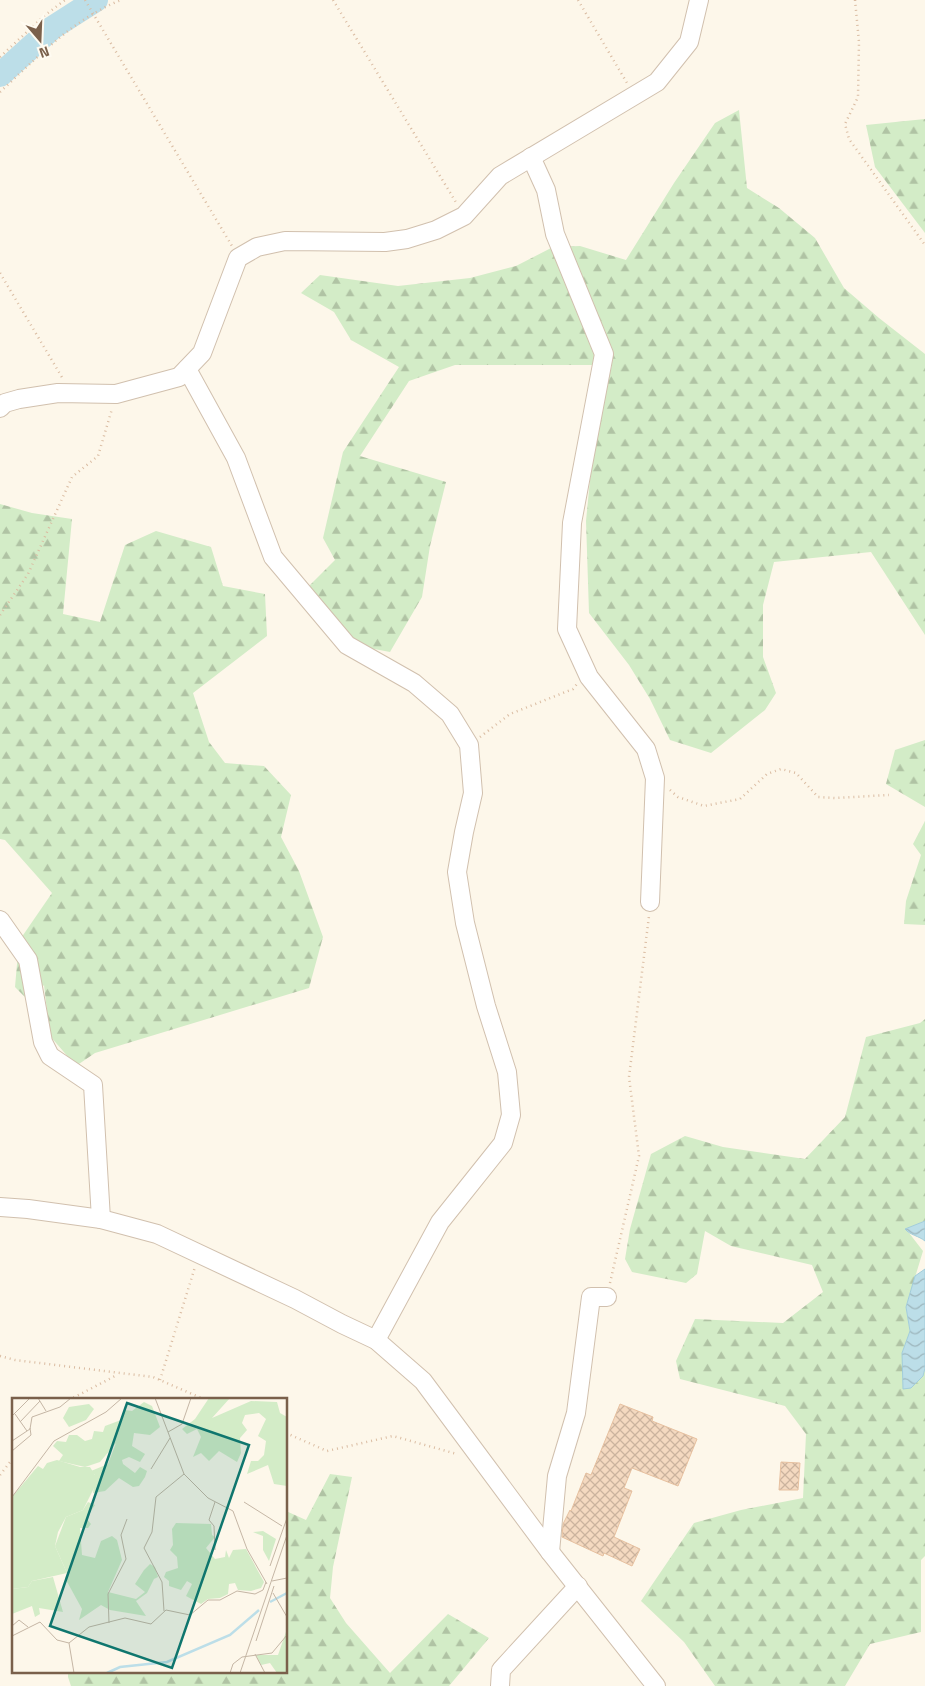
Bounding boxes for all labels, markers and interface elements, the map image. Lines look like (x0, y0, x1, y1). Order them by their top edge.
north arrow (15, 15, 65, 65)
text: N (36, 41, 52, 64)
inset map (12, 1398, 288, 1674)

